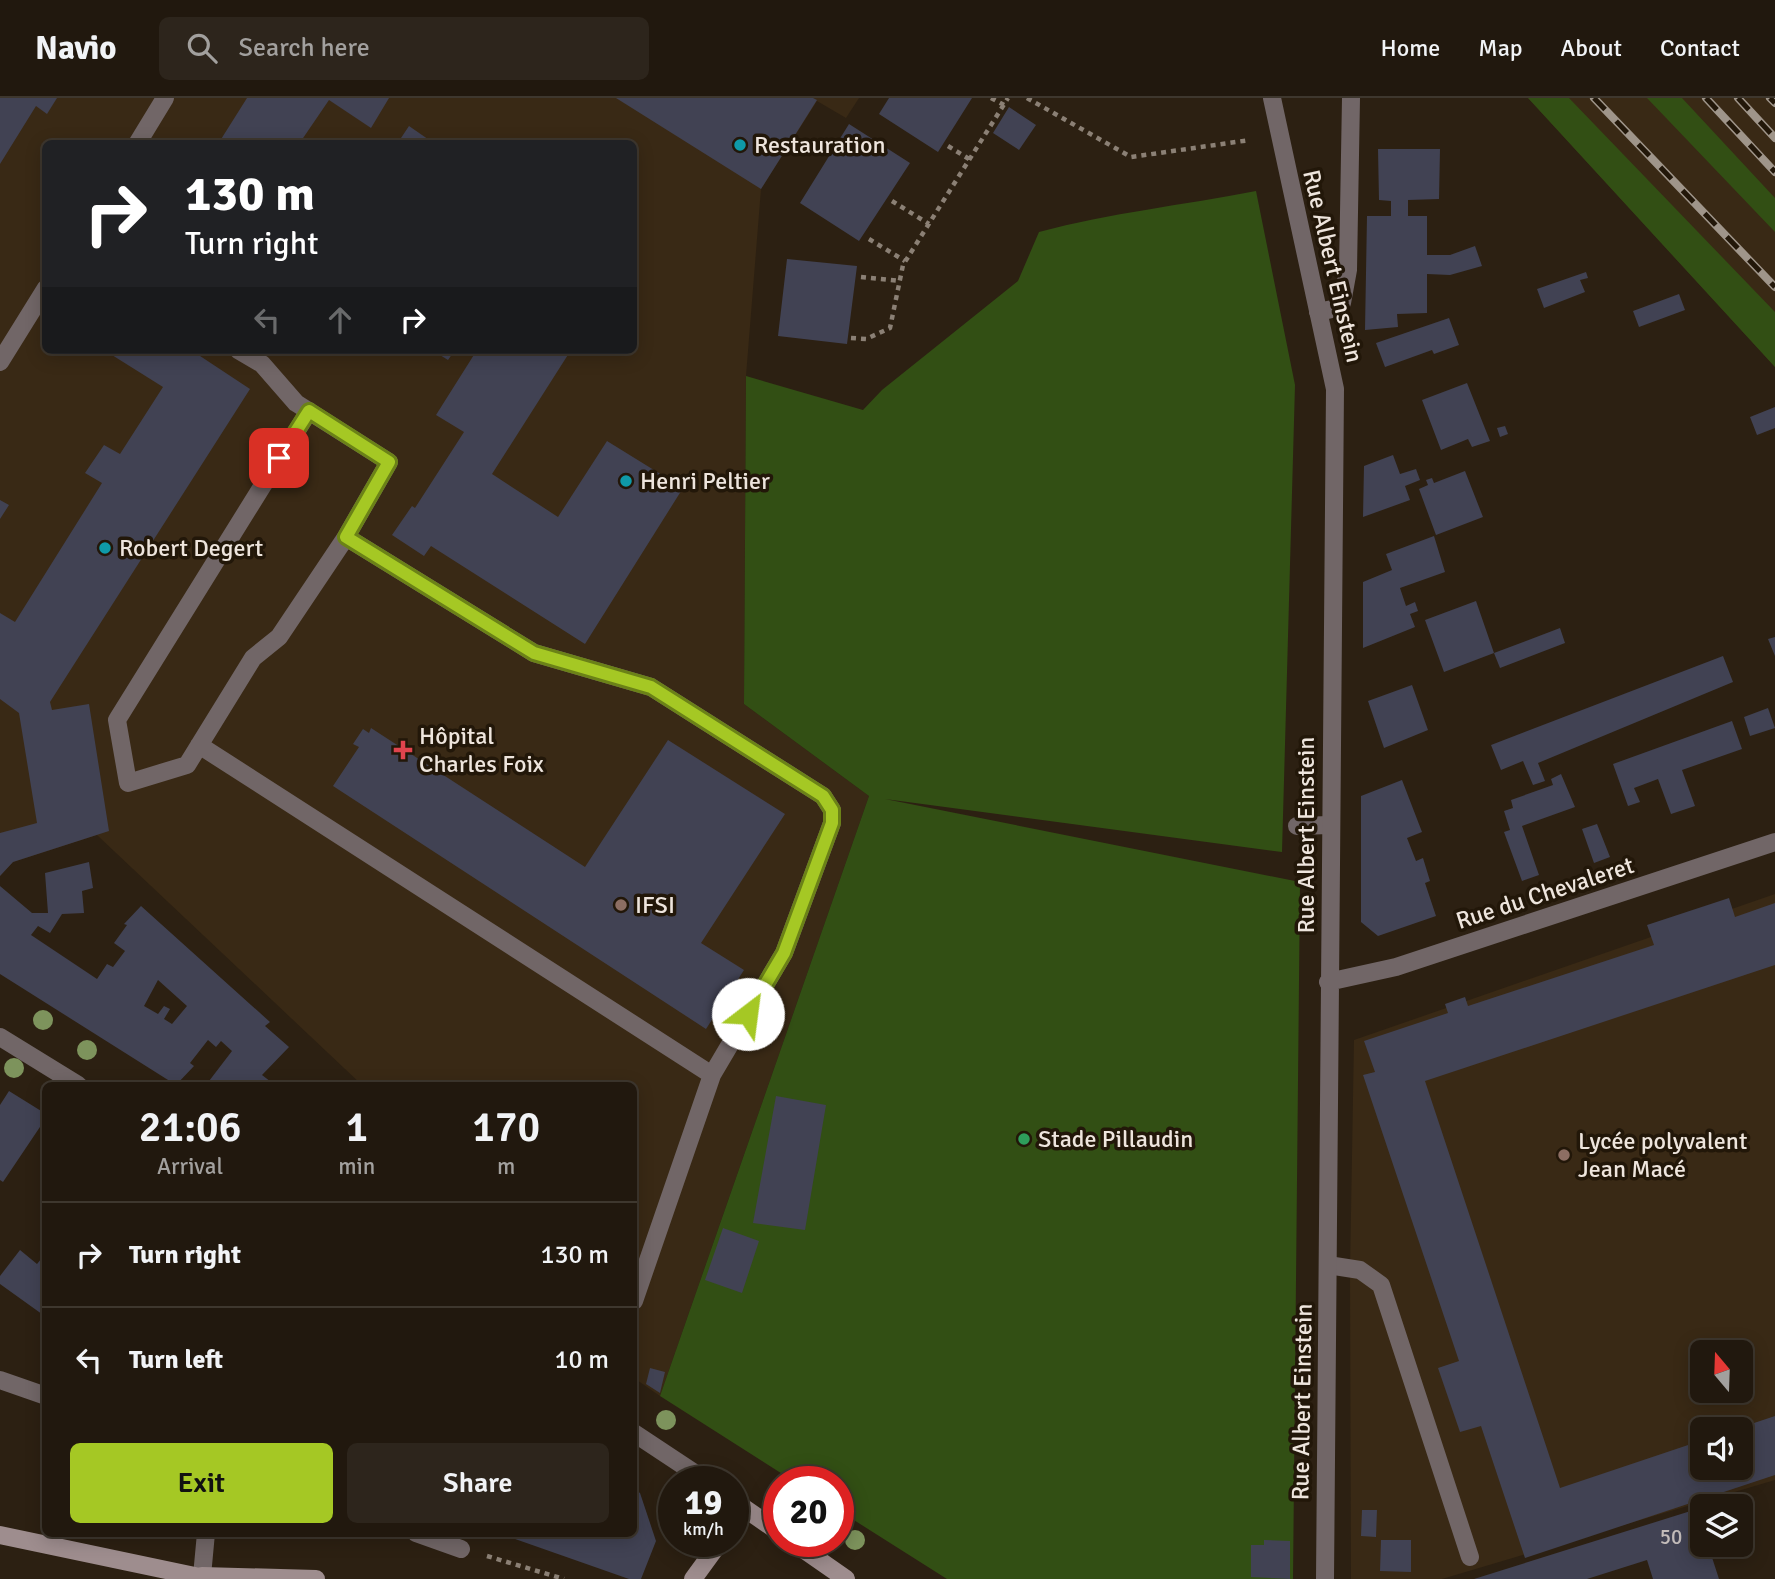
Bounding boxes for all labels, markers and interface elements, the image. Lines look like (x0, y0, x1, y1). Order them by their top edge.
search box (159, 17, 649, 80)
text: Navio (35, 28, 117, 69)
icon: search (183, 29, 221, 67)
text: Search here (239, 32, 370, 64)
text: Home (1380, 33, 1440, 63)
text: Map (1478, 33, 1523, 63)
text: About (1561, 33, 1622, 63)
text: Contact (1660, 33, 1740, 63)
place label: Restauration (754, 130, 886, 160)
marker: Restauration (732, 137, 748, 153)
text: 130 m (185, 164, 315, 224)
street label: Rue Albert Einstein (1296, 167, 1370, 365)
icon: right (70, 168, 161, 259)
text: Turn right (185, 224, 318, 263)
icon: left (248, 301, 286, 339)
icon: ahead (321, 301, 359, 339)
icon: right (394, 301, 432, 339)
pin (249, 428, 309, 488)
icon: arrive (260, 439, 298, 477)
place label: Henri Peltier (640, 466, 770, 496)
marker: Henri Peltier (618, 473, 634, 489)
place label: Robert Degert (119, 533, 263, 563)
marker: Robert Degert (97, 540, 113, 556)
place label: Hôpital Charles Foix (419, 721, 544, 779)
street label: Rue Albert Einstein (1291, 737, 1321, 933)
marker: Hôpital Charles Foix (393, 740, 413, 760)
street label: Rue du Chevaleret (1452, 850, 1638, 936)
place label: IFSI (635, 890, 675, 920)
marker: IFSI (613, 897, 629, 913)
position arrow (711, 977, 785, 1051)
text: 21:06 (139, 1102, 241, 1153)
text: 1 (345, 1102, 368, 1153)
text: 170 (472, 1102, 540, 1153)
place label: Stade Pillaudin (1038, 1124, 1193, 1154)
place label: Lycée polyvalent Jean Macé (1578, 1126, 1747, 1184)
marker: Stade Pillaudin (1016, 1131, 1032, 1147)
marker: Lycée polyvalent Jean Macé (1556, 1147, 1572, 1163)
text: Arrival (157, 1152, 223, 1181)
text: min (338, 1152, 375, 1181)
text: m (497, 1152, 515, 1181)
icon: right (70, 1236, 108, 1274)
text: Turn right (129, 1239, 241, 1271)
text: 130 m (540, 1239, 609, 1271)
street label: Rue Albert Einstein (1285, 1303, 1319, 1501)
north arrow (1690, 1340, 1754, 1404)
map controls (1690, 1340, 1753, 1557)
icon: left (70, 1341, 108, 1379)
text: Turn left (129, 1344, 223, 1376)
text: 10 m (554, 1344, 609, 1376)
button: sound (1690, 1417, 1753, 1480)
button: Exit (70, 1443, 333, 1523)
button: Share (347, 1443, 609, 1523)
speed limit sign: 20 (763, 1466, 854, 1557)
text: 19 (685, 1481, 722, 1524)
button: layers (1690, 1494, 1753, 1557)
text: km/h (683, 1518, 724, 1540)
house number: 50 (1660, 1524, 1682, 1550)

